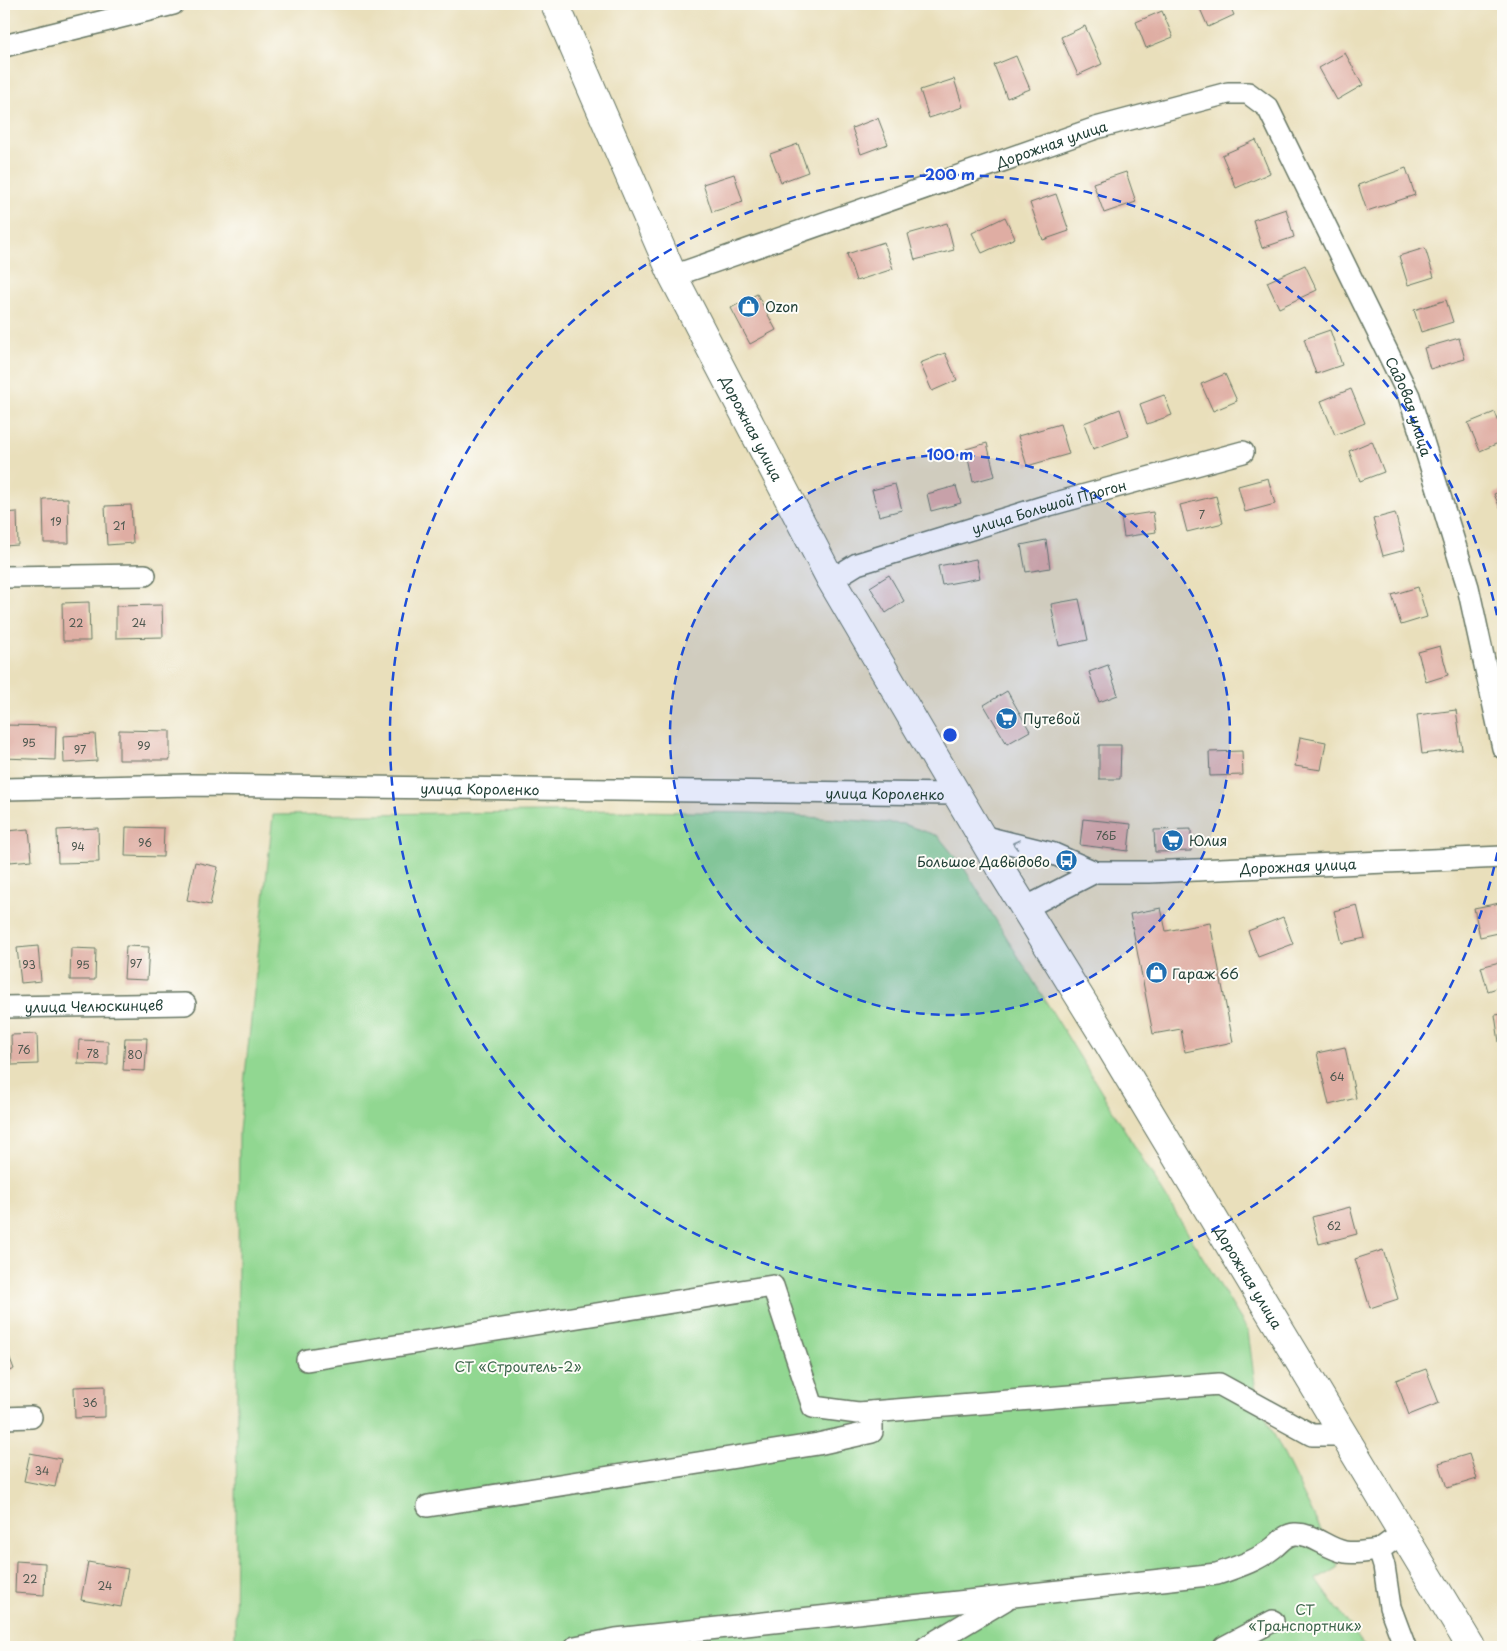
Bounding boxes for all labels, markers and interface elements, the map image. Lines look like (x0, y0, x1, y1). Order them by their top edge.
street label: Дорожная улица (992, 115, 1110, 173)
text: 200 m (925, 162, 975, 185)
shop icon: Ozon (737, 294, 761, 318)
place label: Ozon (765, 296, 798, 317)
street label: Садовая улица (1381, 353, 1437, 459)
street label: Дорожная улица (715, 371, 788, 485)
text: 100 m (927, 442, 973, 465)
street label: улица Большой Прогон (969, 474, 1129, 539)
house number: 7 (1199, 506, 1205, 523)
house number: 19 (50, 513, 62, 530)
house number: 21 (113, 517, 125, 534)
house number: 22 (69, 614, 83, 631)
house number: 24 (132, 614, 146, 631)
supermarket icon: Путевой (995, 706, 1019, 730)
place label: Путевой (1023, 708, 1080, 729)
centre of rings (941, 726, 959, 744)
house number: 95 (22, 734, 36, 751)
house number: 99 (137, 737, 151, 754)
house number: 97 (74, 741, 86, 758)
street label: улица Короленко (420, 777, 540, 800)
street label: улица Короленко (825, 782, 945, 804)
house number: 76Б (1096, 827, 1116, 844)
supermarket icon: Юлия (1161, 828, 1185, 852)
place label: Юлия (1189, 830, 1227, 851)
house number: 96 (138, 834, 152, 851)
house number: 94 (71, 838, 85, 855)
one-way arrow (1013, 840, 1021, 850)
bus stop icon: Большое Давыдово (1054, 849, 1078, 873)
place label: Большое Давыдово (917, 851, 1050, 872)
street label: Дорожная улица (1238, 853, 1357, 879)
house number: 97 (130, 955, 142, 972)
house number: 93 (22, 956, 36, 973)
house number: 95 (76, 956, 90, 973)
shop icon: Гараж 66 (1144, 961, 1168, 985)
place label: Гараж 66 (1172, 963, 1239, 984)
street label: улица Челюскинцев (25, 994, 163, 1017)
house number: 76 (17, 1041, 31, 1058)
house number: 78 (87, 1045, 100, 1062)
house number: 80 (128, 1046, 142, 1063)
house number: 64 (1330, 1068, 1344, 1085)
house number: 62 (1327, 1217, 1341, 1234)
street label: Дорожная улица (1209, 1221, 1288, 1333)
park label: СТ «Строитель-2» (454, 1356, 582, 1377)
house number: 36 (83, 1394, 98, 1411)
house number: 34 (35, 1462, 49, 1479)
house number: 22 (23, 1570, 37, 1587)
house number: 24 (98, 1577, 112, 1594)
park label: СТ «Транспортник» (1249, 1599, 1361, 1636)

